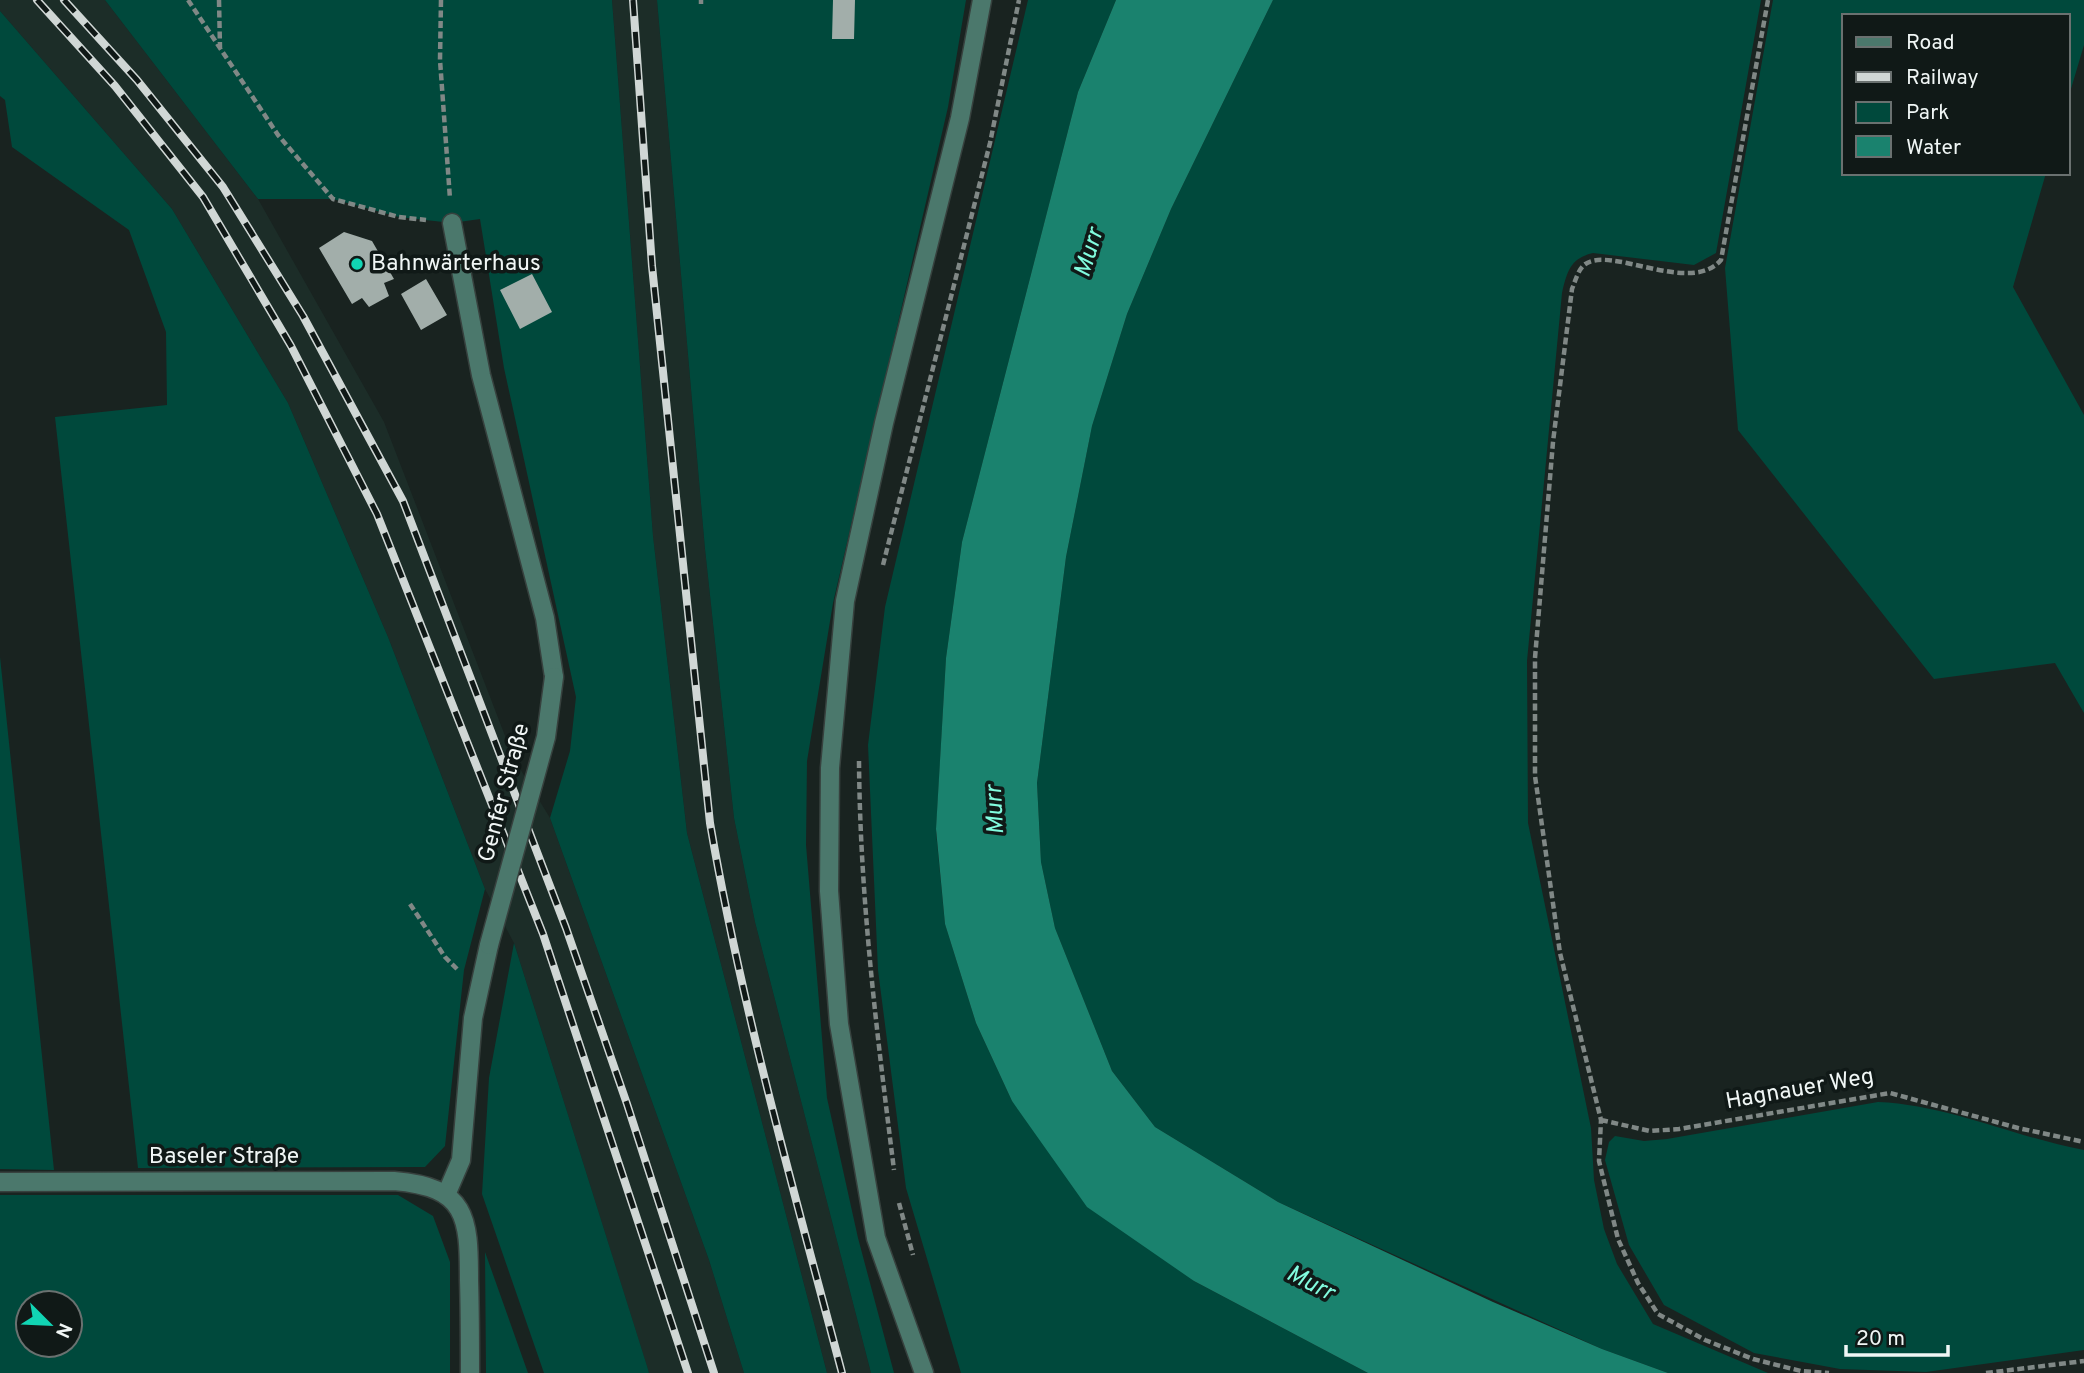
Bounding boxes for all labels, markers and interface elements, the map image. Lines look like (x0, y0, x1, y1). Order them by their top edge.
legend (1842, 14, 2070, 175)
text: Road (1906, 30, 1955, 57)
text: Railway (1906, 65, 1979, 92)
text: Park (1906, 100, 1949, 127)
text: Water (1906, 135, 1961, 162)
water label: Murr (1068, 223, 1112, 281)
place label: Bahnwärterhaus (371, 250, 541, 279)
marker: Bahnwärterhaus (349, 256, 365, 272)
street label: Genfer Straße (473, 720, 537, 866)
water label: Murr (980, 782, 1012, 836)
street label: Hagnauer Weg (1724, 1063, 1876, 1117)
street label: Baseler Straße (149, 1143, 299, 1172)
water label: Murr (1281, 1259, 1341, 1310)
north arrow (14, 1289, 84, 1359)
scale bar (1846, 1314, 1948, 1358)
text: N (49, 1319, 76, 1341)
text: 20 m (1856, 1326, 1905, 1353)

